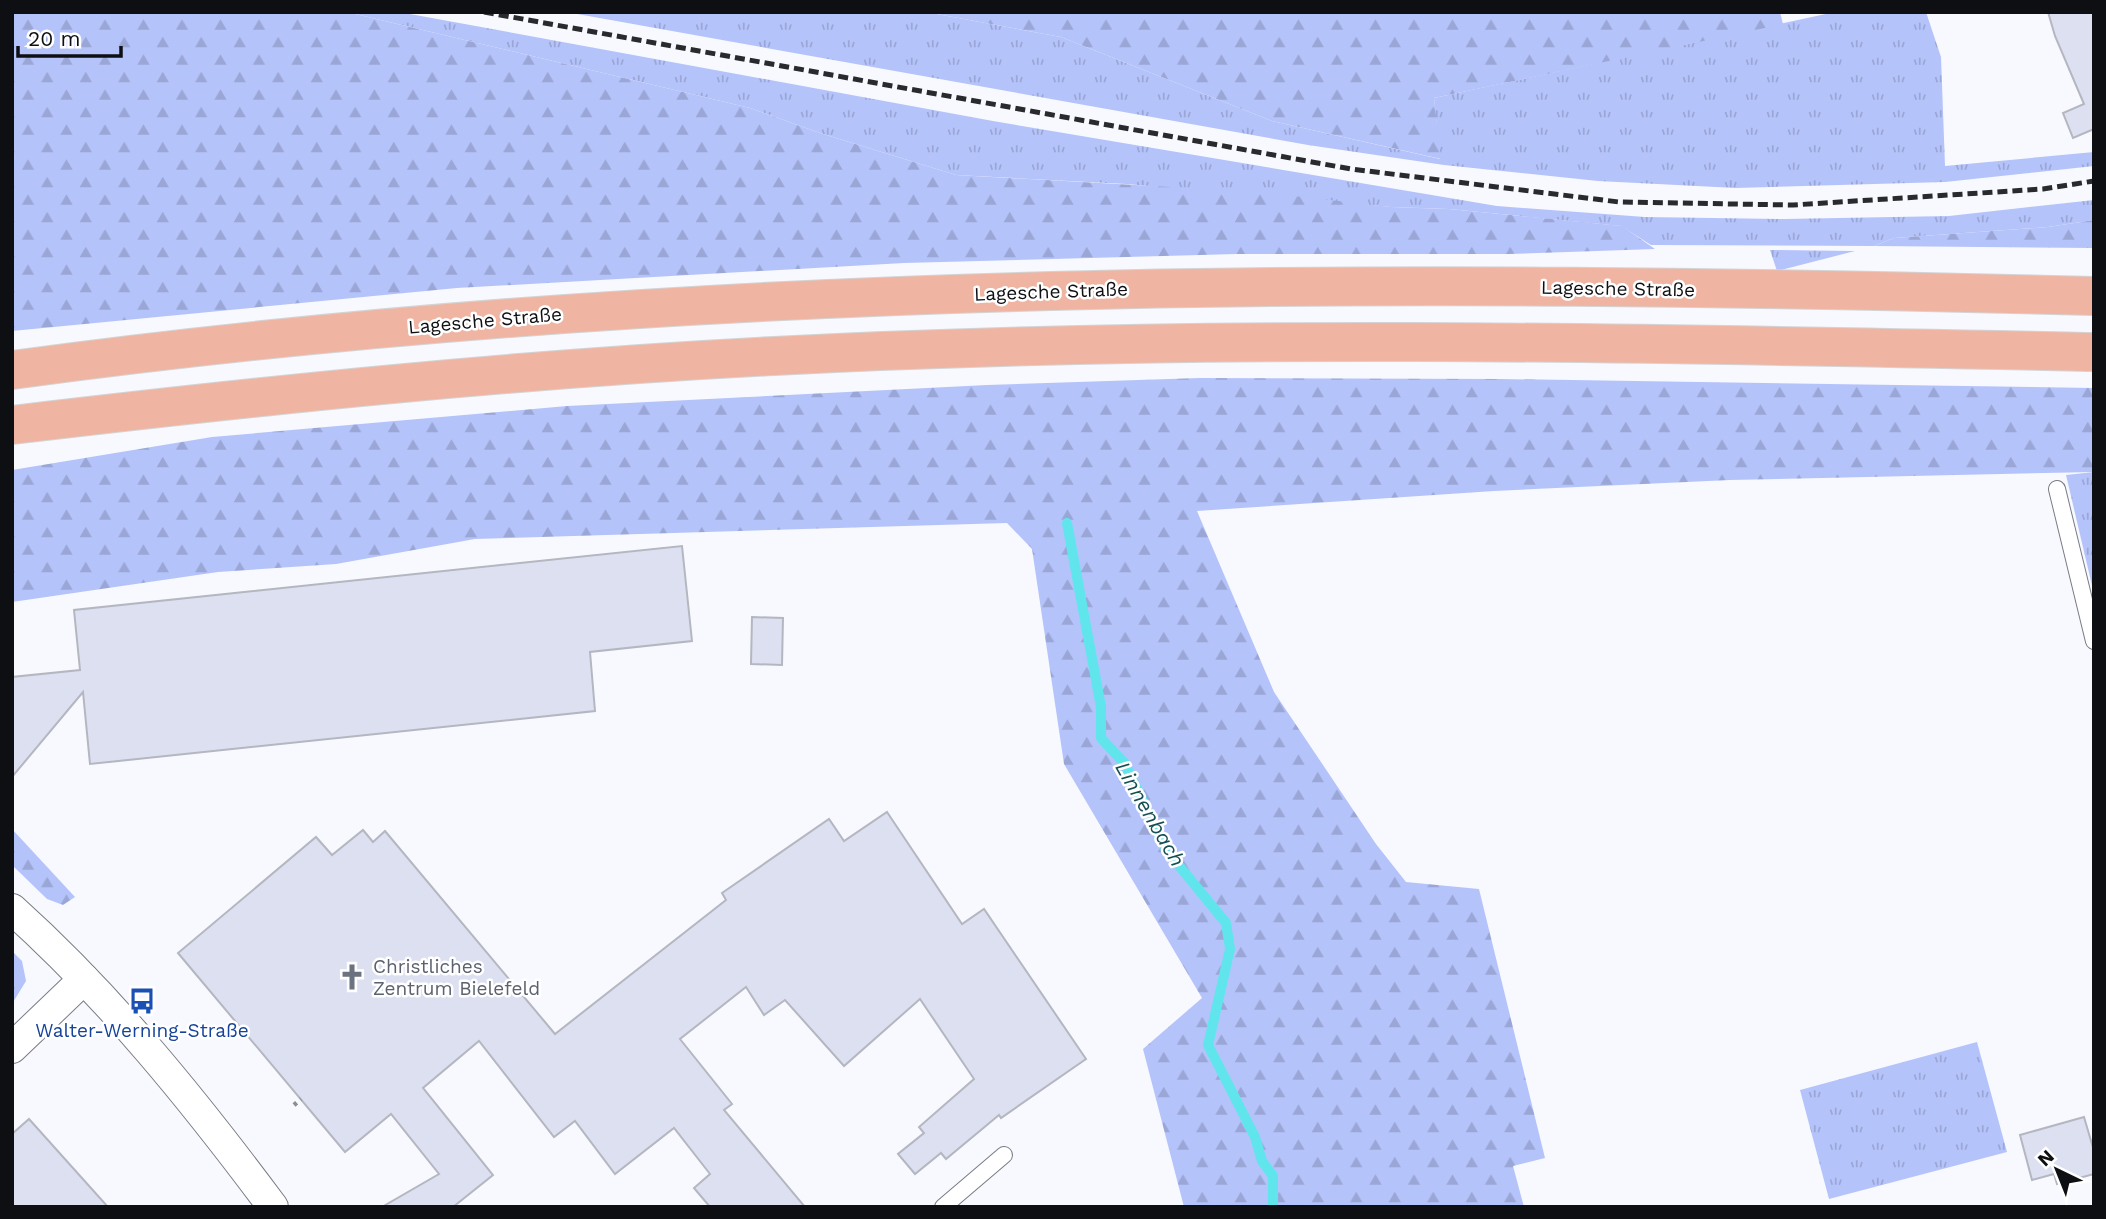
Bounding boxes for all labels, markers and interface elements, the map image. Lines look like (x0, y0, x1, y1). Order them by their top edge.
scale bar (18, 14, 121, 58)
text: 20 m (28, 26, 80, 51)
street label: Lagesche Straße (1541, 276, 1695, 301)
street label: Lagesche Straße (974, 277, 1128, 306)
street label: Lagesche Straße (407, 302, 563, 339)
water label: Linnenbach (1110, 757, 1191, 871)
place label: Christliches Zentrum Bielefeld (373, 955, 540, 1000)
church icon: Christliches Zentrum Bielefeld (337, 962, 367, 992)
bus stop icon: Walter-Werning-Straße (127, 986, 157, 1016)
place label: Walter-Werning-Straße (35, 1019, 249, 1042)
north arrow (2022, 1135, 2092, 1205)
text: N (2033, 1145, 2059, 1171)

